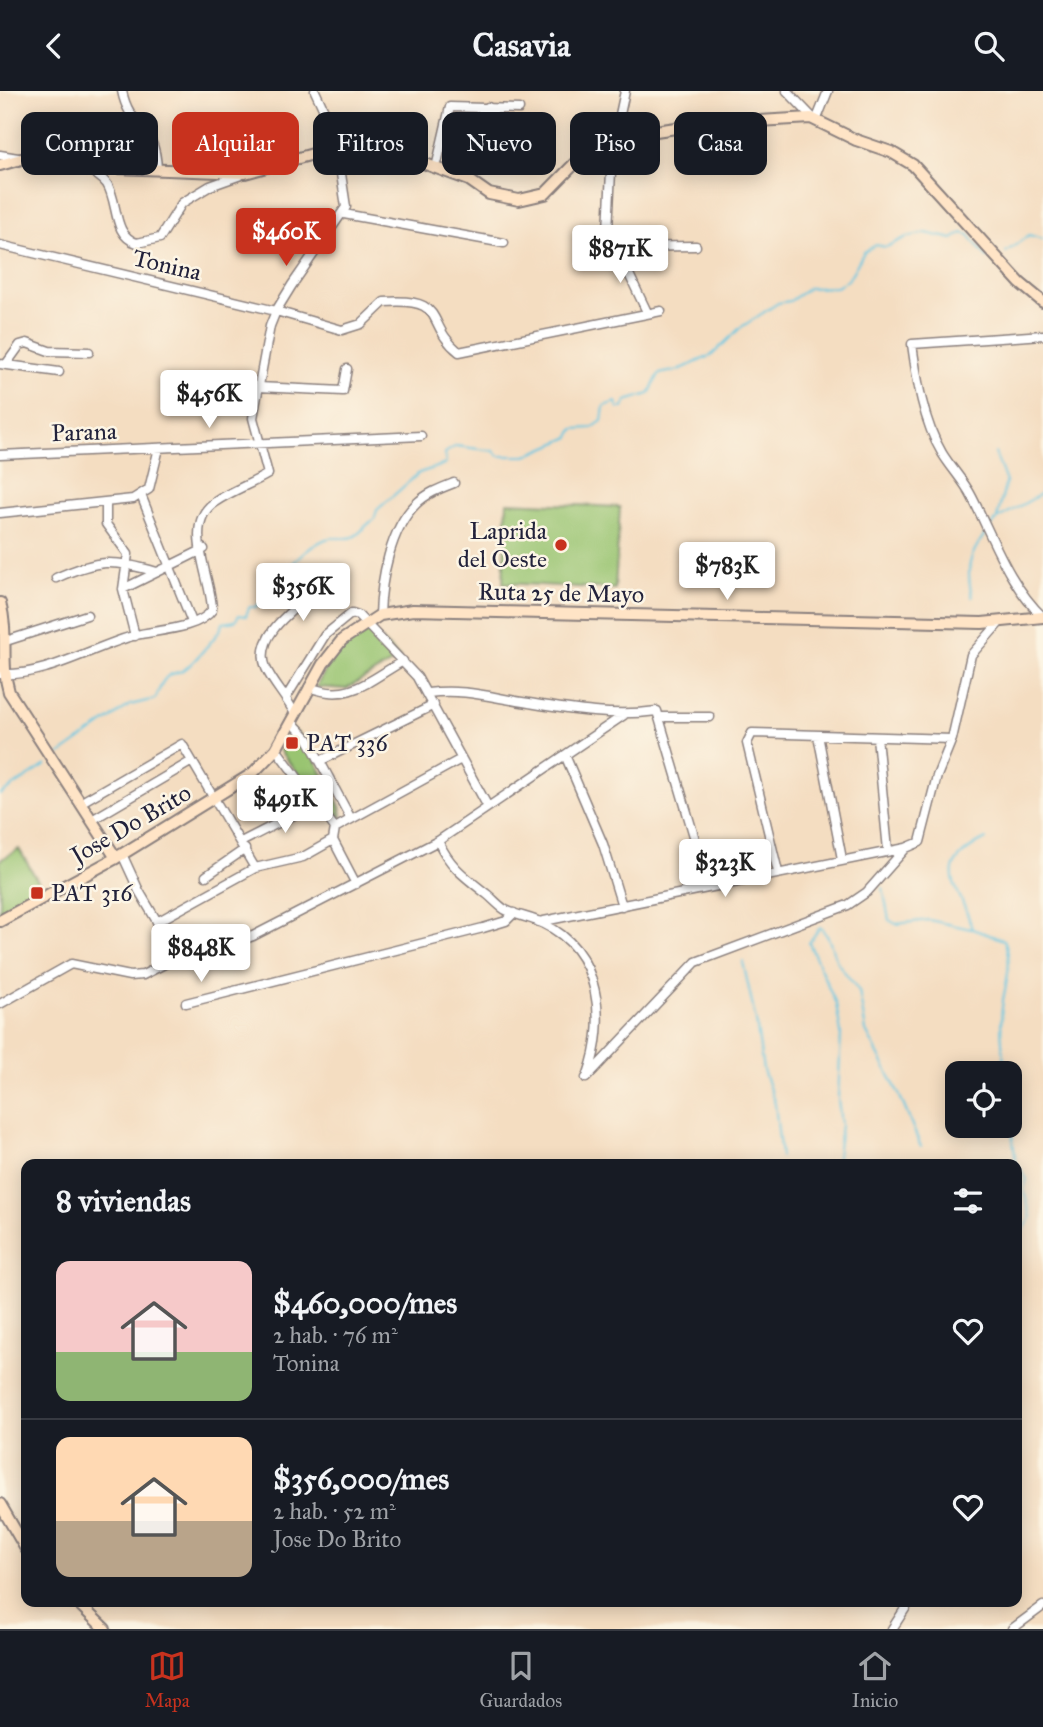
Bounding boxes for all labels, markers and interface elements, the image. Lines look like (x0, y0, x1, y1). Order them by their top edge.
text: Casavia (472, 26, 571, 65)
icon: back (35, 27, 73, 65)
icon: search (970, 27, 1008, 65)
chip: Comprar (21, 112, 158, 175)
chip: Alquilar (172, 112, 299, 175)
chip: Filtros (313, 112, 428, 175)
chip: Nuevo (442, 112, 556, 175)
chip: Piso (570, 112, 660, 175)
chip: Casa (674, 112, 767, 175)
pin: $460K (237, 209, 335, 268)
text: $460K (252, 217, 320, 245)
pin: $871K (571, 225, 669, 285)
text: $871K (588, 234, 652, 262)
street label: Tonina (130, 243, 205, 288)
pin: $456K (160, 371, 258, 430)
text: $456K (176, 379, 242, 407)
street label: Parana (51, 416, 118, 448)
place label: Laprida del Oeste (458, 516, 548, 574)
marker: Laprida del Oeste (553, 537, 569, 553)
pin: $783K (678, 543, 776, 602)
text: $783K (695, 551, 759, 579)
pin: $356K (254, 563, 352, 623)
text: $356K (272, 572, 334, 600)
street label: Ruta 25 de Mayo (478, 577, 644, 609)
place label: PAT 336 (306, 728, 388, 758)
marker: PAT 336 (284, 735, 300, 751)
pin: $491K (236, 775, 334, 835)
street label: Jose Do Brito (63, 778, 196, 872)
text: $491K (253, 784, 317, 812)
pin: $323K (676, 839, 774, 899)
text: $323K (695, 848, 755, 876)
place label: PAT 316 (51, 878, 133, 908)
marker: PAT 316 (29, 885, 45, 901)
pin: $848K (152, 925, 250, 984)
text: $848K (167, 933, 235, 961)
map controls (945, 1061, 1022, 1138)
button: locate (945, 1061, 1022, 1138)
icon: filters (949, 1182, 987, 1220)
text: 8 viviendas (56, 1183, 191, 1219)
text: $460,000/mes (273, 1285, 457, 1321)
icon: home (112, 1289, 196, 1373)
icon: heart (949, 1312, 987, 1350)
text: 2 hab. · 76 m² (273, 1321, 398, 1349)
text: Tonina (273, 1349, 340, 1377)
text: $356,000/mes (273, 1461, 449, 1497)
icon: home (112, 1465, 196, 1549)
icon: heart (949, 1488, 987, 1526)
text: 2 hab. · 52 m² (273, 1497, 396, 1525)
text: Jose Do Brito (273, 1525, 401, 1553)
tab: Mapa (145, 1647, 190, 1712)
tab: Guardados (479, 1647, 562, 1712)
tab: Inicio (852, 1647, 898, 1712)

